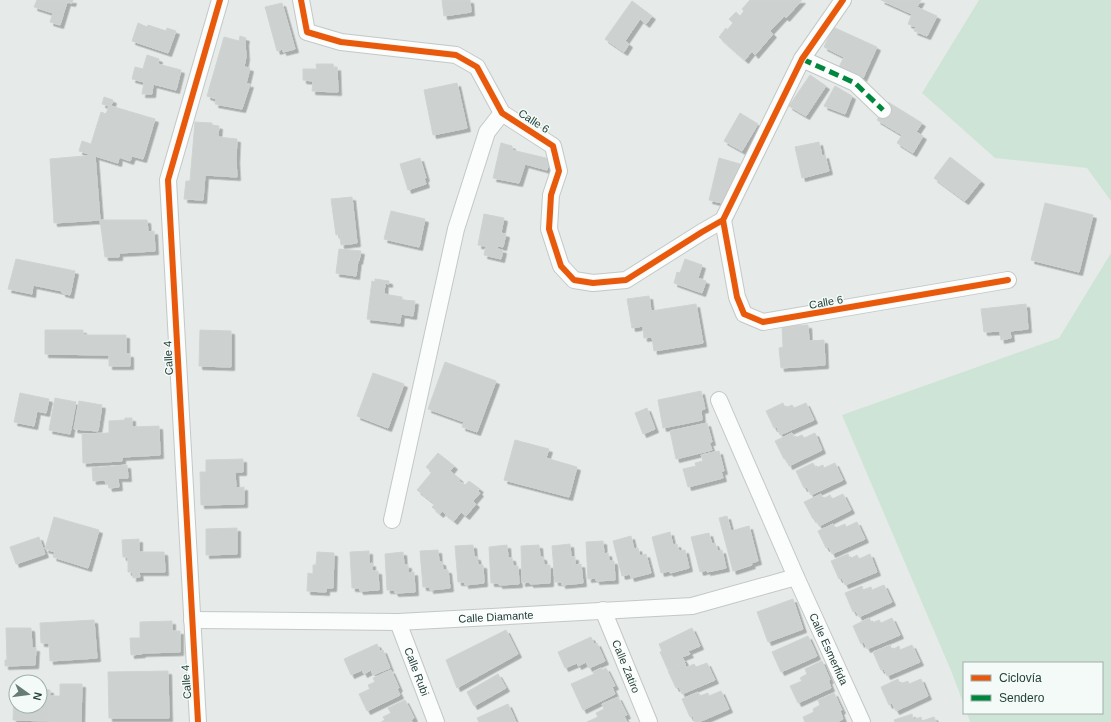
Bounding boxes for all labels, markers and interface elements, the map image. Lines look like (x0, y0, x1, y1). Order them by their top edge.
street label: Calle 6 (516, 107, 552, 135)
street label: Calle 6 (808, 293, 844, 311)
street label: Calle 4 (161, 341, 175, 375)
street label: Calle Diamante (458, 609, 534, 625)
street label: Calle Esmerfida (807, 611, 851, 688)
street label: Calle Zatiro (610, 638, 642, 695)
street label: Calle Rubi (402, 646, 431, 697)
legend (963, 662, 1103, 714)
street label: Calle 4 (179, 664, 193, 700)
text: Ciclovía (999, 671, 1042, 685)
north arrow (8, 674, 48, 714)
text: N (31, 691, 44, 702)
text: Sendero (999, 691, 1045, 705)

